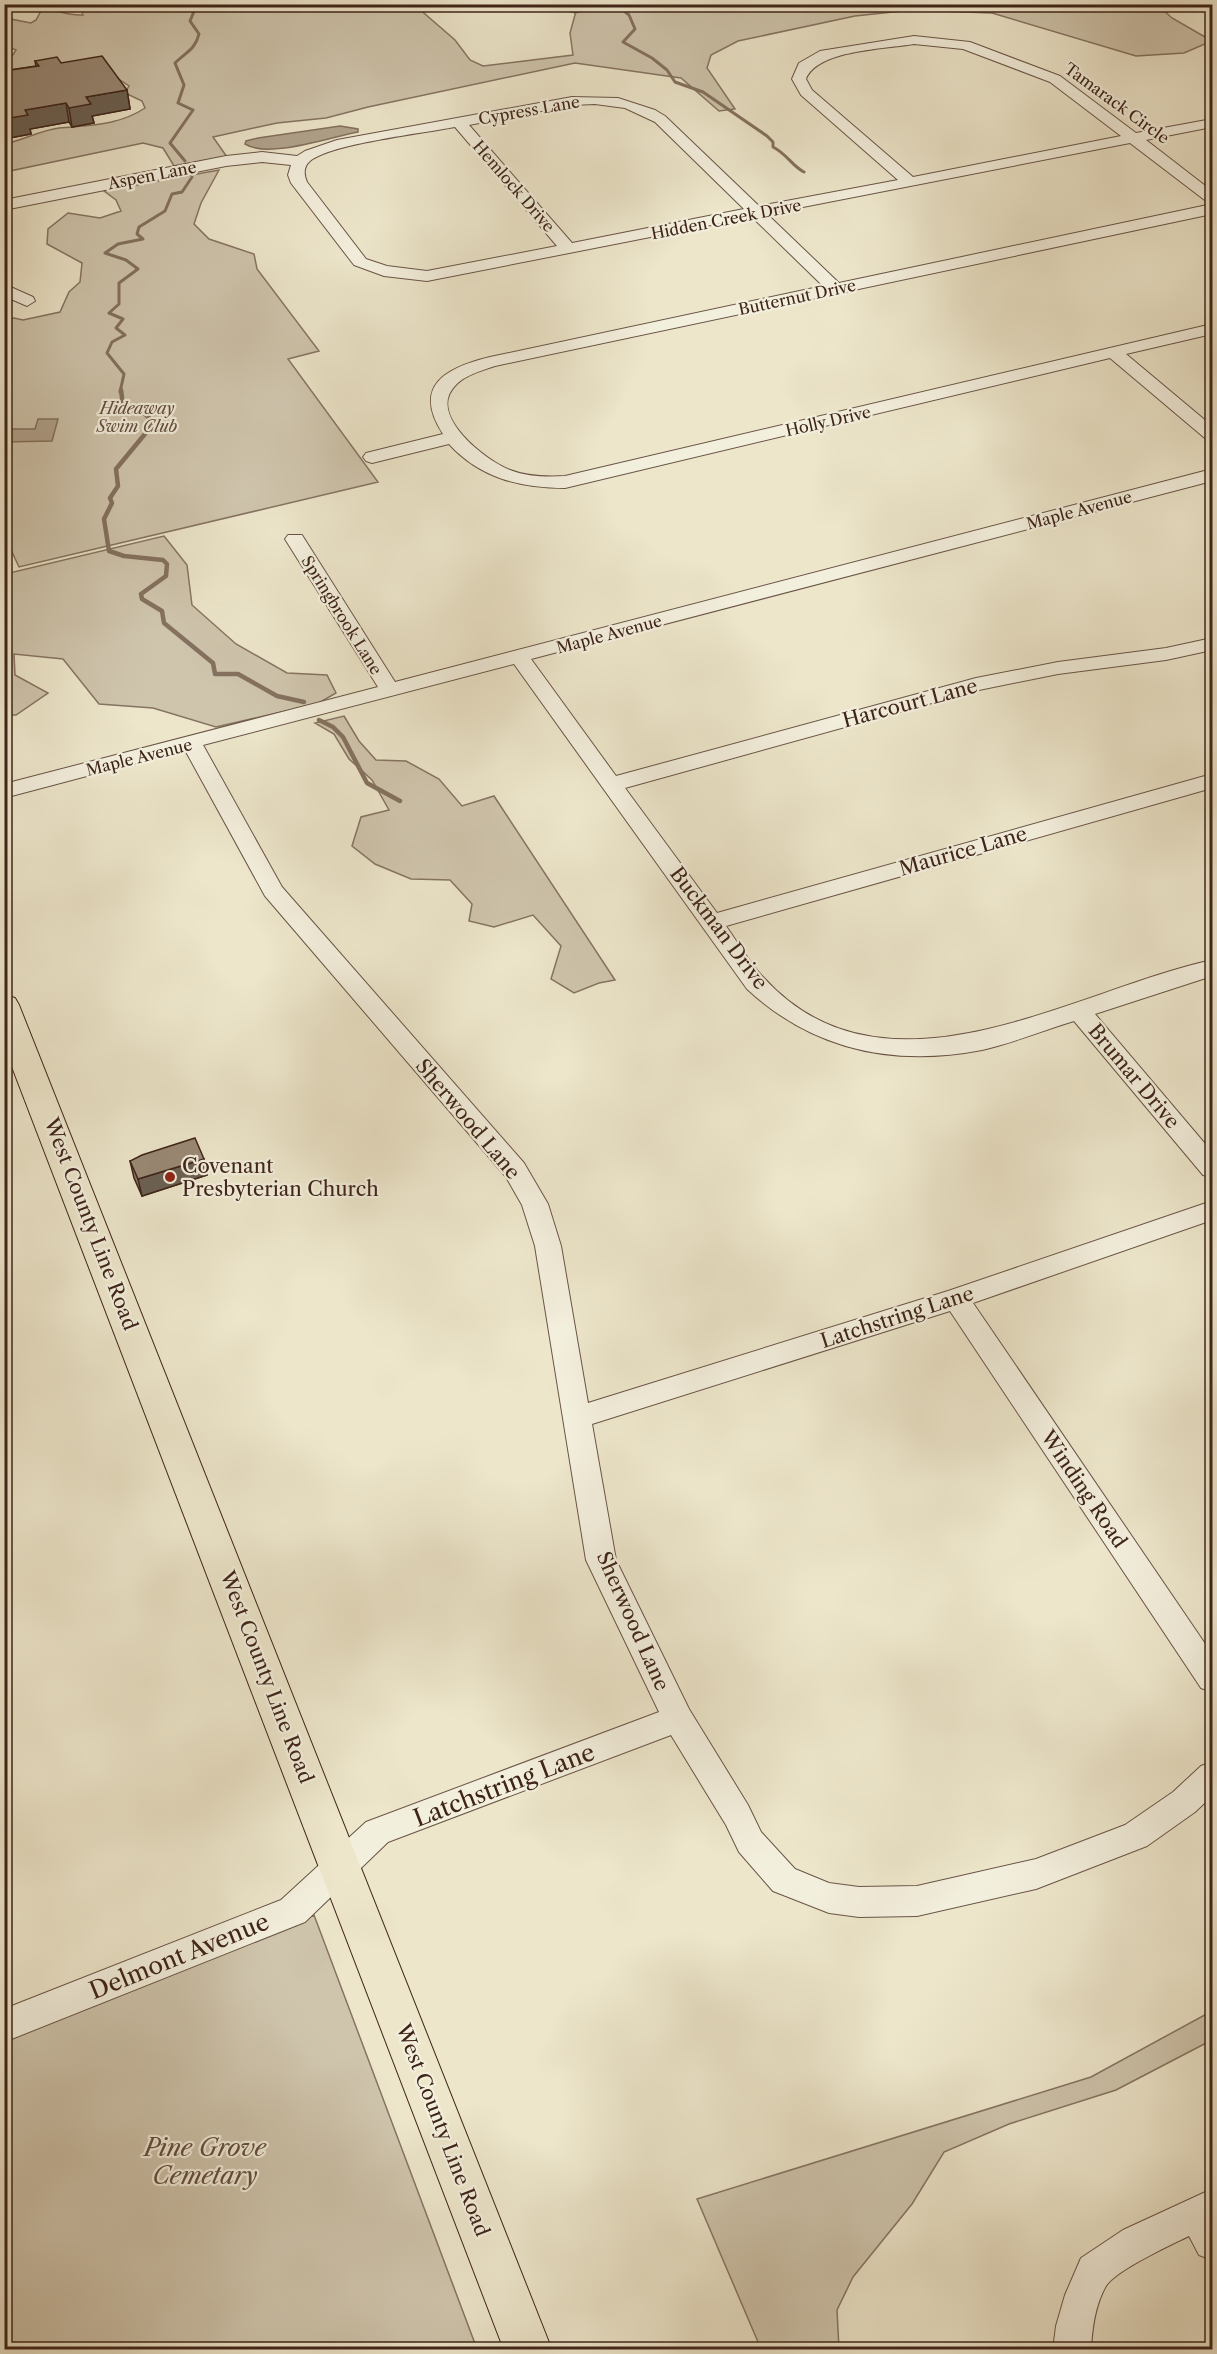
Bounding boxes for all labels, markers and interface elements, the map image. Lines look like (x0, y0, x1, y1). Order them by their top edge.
street label: Tamarack Circle (1061, 58, 1173, 148)
street label: Cypress Lane (477, 91, 581, 129)
street label: Hemlock Drive (469, 136, 559, 236)
street label: Aspen Lane (105, 157, 198, 194)
street label: Hidden Creek Drive (649, 195, 803, 243)
street label: Butternut Drive (737, 275, 858, 319)
park label: Hideaway Swim Club (96, 398, 178, 436)
street label: Holly Drive (783, 401, 873, 441)
street label: Maple Avenue (1024, 486, 1134, 534)
street label: Springbrook Lane (297, 552, 387, 678)
street label: Maple Avenue (554, 610, 664, 658)
street label: Harcourt Lane (840, 673, 980, 733)
street label: Maple Avenue (84, 734, 194, 780)
street label: Maurice Lane (896, 821, 1030, 881)
street label: Buckman Drive (665, 862, 773, 994)
street label: Brumar Drive (1083, 1019, 1185, 1133)
street label: Sherwood Lane (411, 1054, 525, 1184)
street label: West County Line Road (39, 1113, 143, 1334)
place label: Covenant Presbyterian Church (182, 1154, 379, 1201)
marker: Covenant Presbyterian Church (163, 1170, 177, 1184)
street label: Latchstring Lane (817, 1281, 977, 1353)
street label: Winding Road (1035, 1425, 1132, 1552)
street label: Sherwood Lane (592, 1548, 674, 1694)
street label: West County Line Road (215, 1566, 319, 1787)
street label: Latchstring Lane (409, 1737, 599, 1833)
street label: Delmont Avenue (85, 1907, 273, 2005)
street label: West County Line Road (391, 2019, 495, 2240)
park label: Pine Grove Cemetary (142, 2133, 267, 2190)

